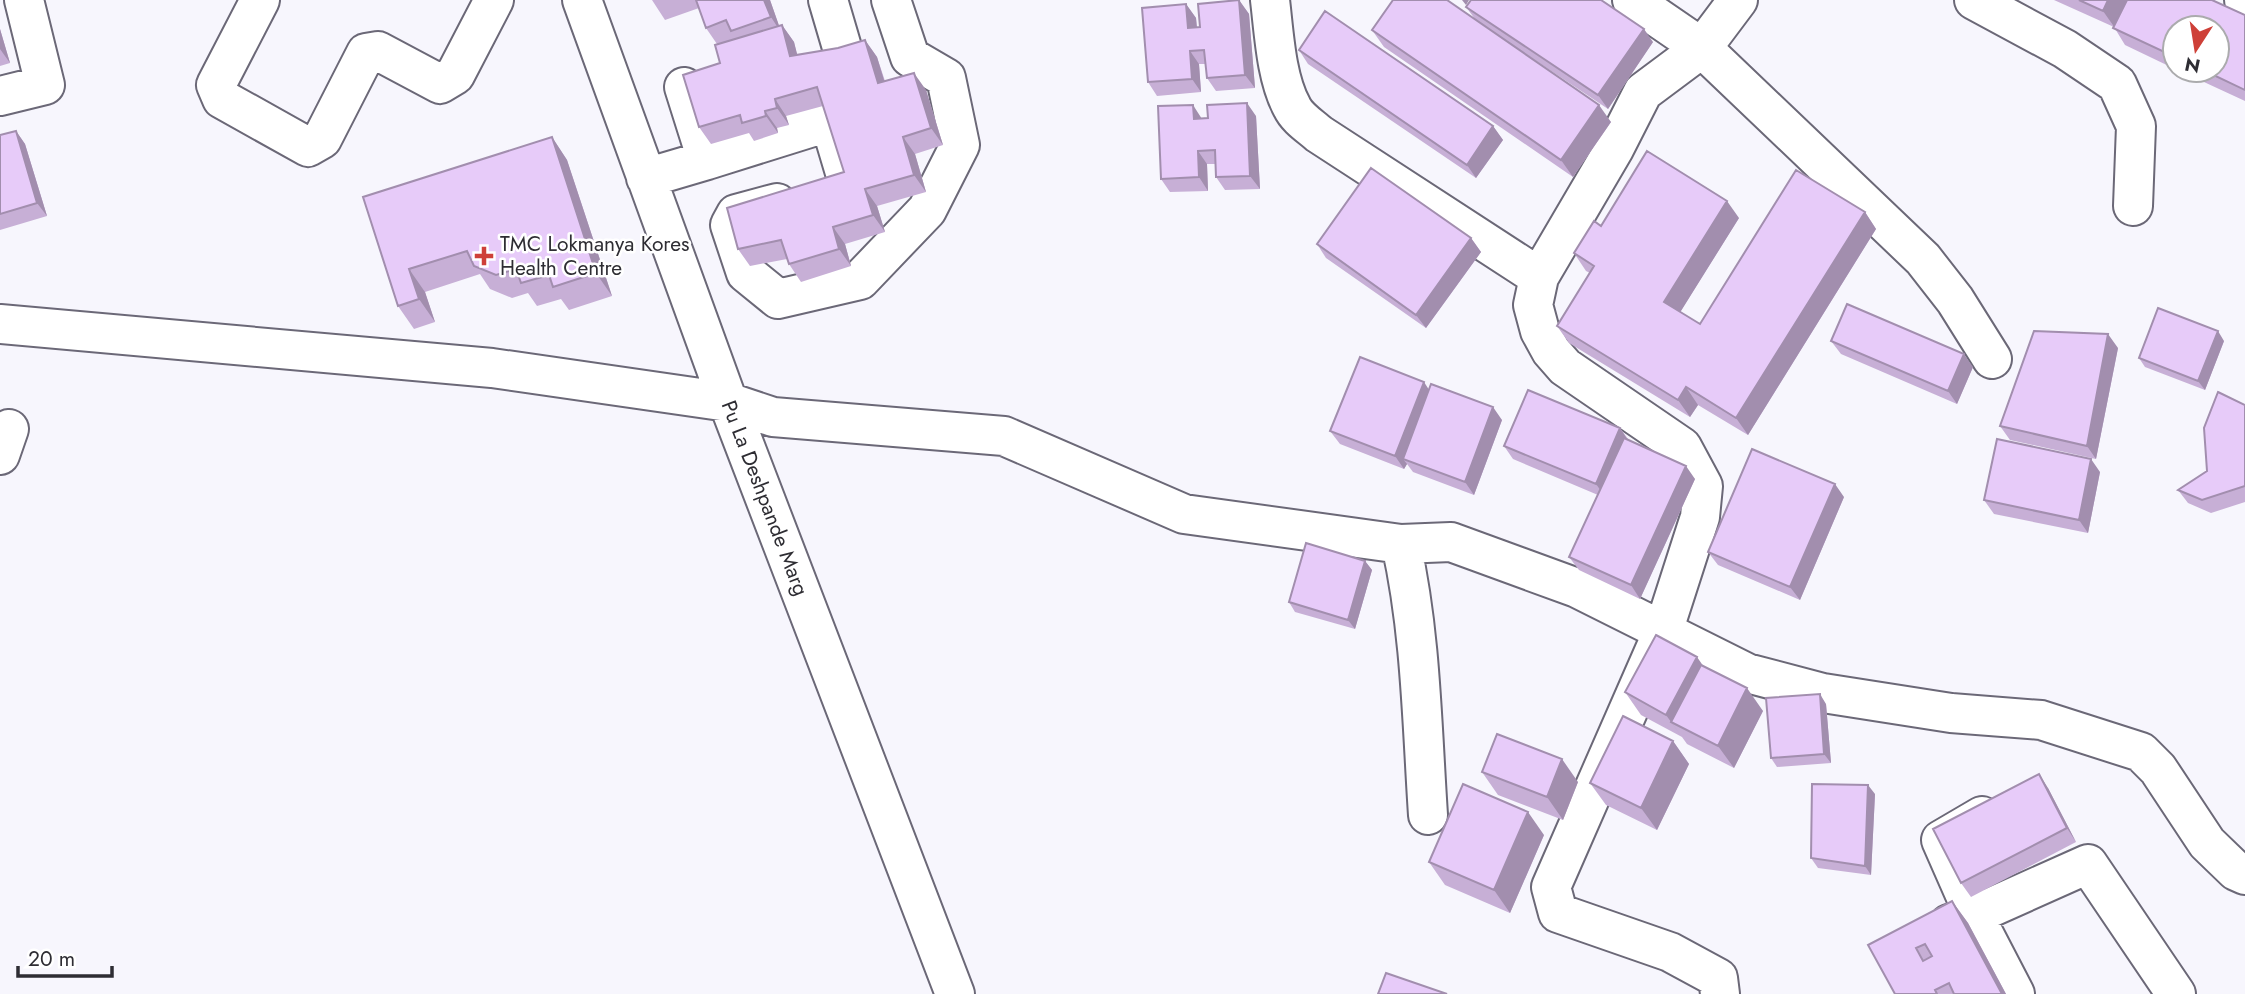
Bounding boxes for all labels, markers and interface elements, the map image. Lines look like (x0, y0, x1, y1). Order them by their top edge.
north arrow (2161, 14, 2231, 84)
text: N (2182, 50, 2203, 80)
place label: TMC Lokmanya Kores Health Centre (500, 229, 690, 283)
marker: TMC Lokmanya Kores Health Centre (474, 246, 494, 266)
street label: Pu La Deshpande Marg (714, 396, 816, 600)
scale bar (18, 934, 112, 978)
text: 20 m (28, 944, 75, 974)

